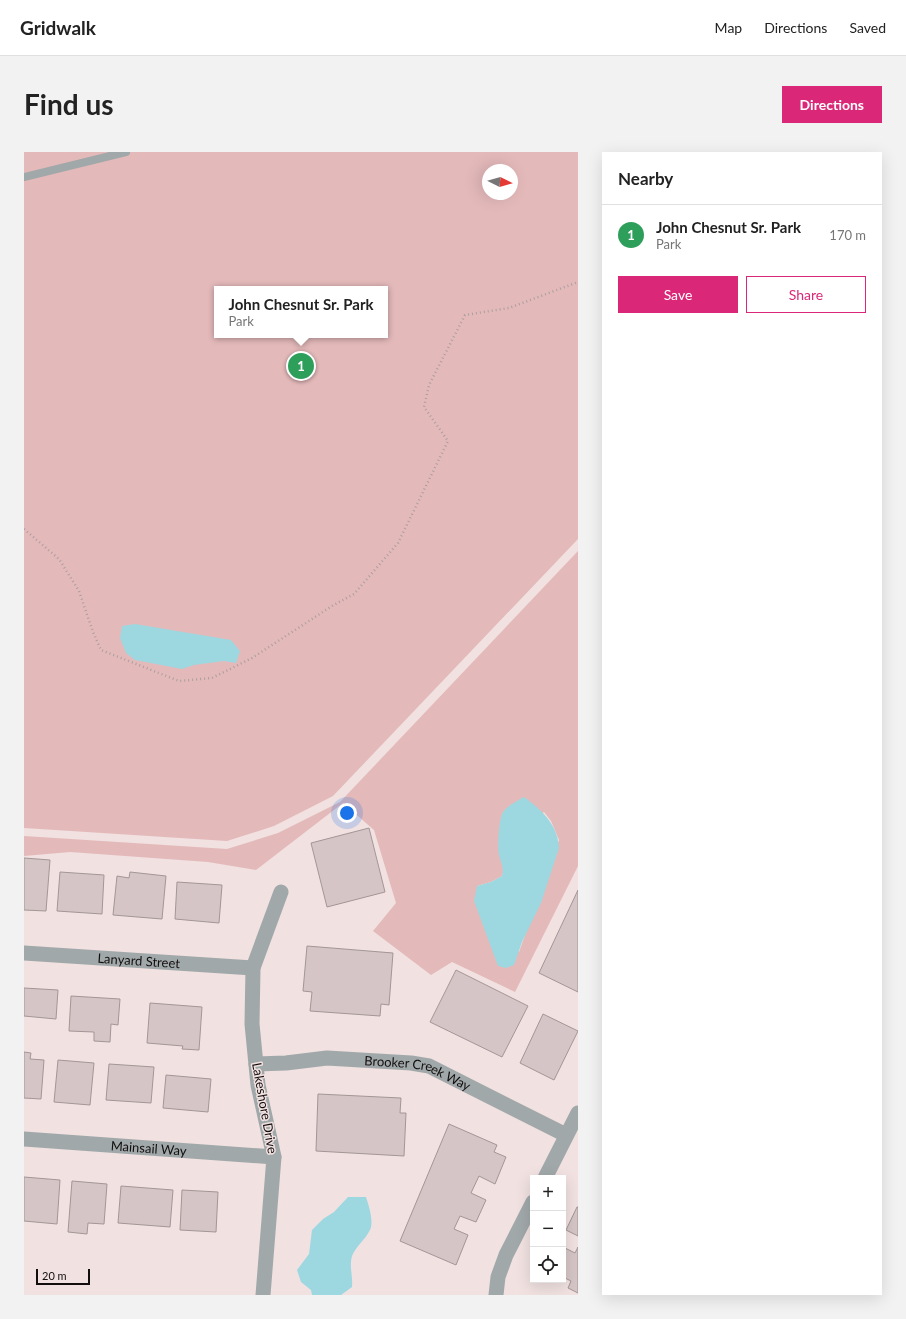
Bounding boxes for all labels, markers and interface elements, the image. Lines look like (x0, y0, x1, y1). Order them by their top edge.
text: Gridwalk (20, 16, 96, 39)
text: Map (715, 19, 742, 36)
text: Directions (764, 19, 827, 36)
text: Saved (849, 19, 886, 36)
button: Directions (782, 86, 882, 123)
text: Find us (24, 87, 114, 121)
north arrow (482, 164, 518, 200)
text: Nearby (618, 168, 673, 189)
text: John Chesnut Sr. Park (656, 218, 801, 236)
text: 1 (627, 227, 635, 243)
text: 170 m (829, 227, 866, 243)
text: Park (656, 236, 681, 252)
button: Save (618, 276, 738, 313)
button: Share (746, 276, 866, 313)
popup (214, 286, 388, 338)
text: John Chesnut Sr. Park (228, 295, 374, 313)
text: Park (228, 313, 254, 329)
pin: 1 (288, 351, 314, 381)
your location (337, 803, 357, 823)
street label: Lanyard Street (97, 950, 181, 971)
street label: Brooker Creek Way (364, 1052, 474, 1094)
street label: Lakeshore Drive (249, 1061, 281, 1155)
street label: Mainsail Way (110, 1137, 187, 1159)
map controls (530, 1175, 566, 1283)
button: + (530, 1175, 566, 1211)
button: − (530, 1211, 566, 1247)
button: locate (530, 1247, 566, 1283)
scale bar (36, 1267, 90, 1286)
text: 20 m (42, 1269, 67, 1282)

